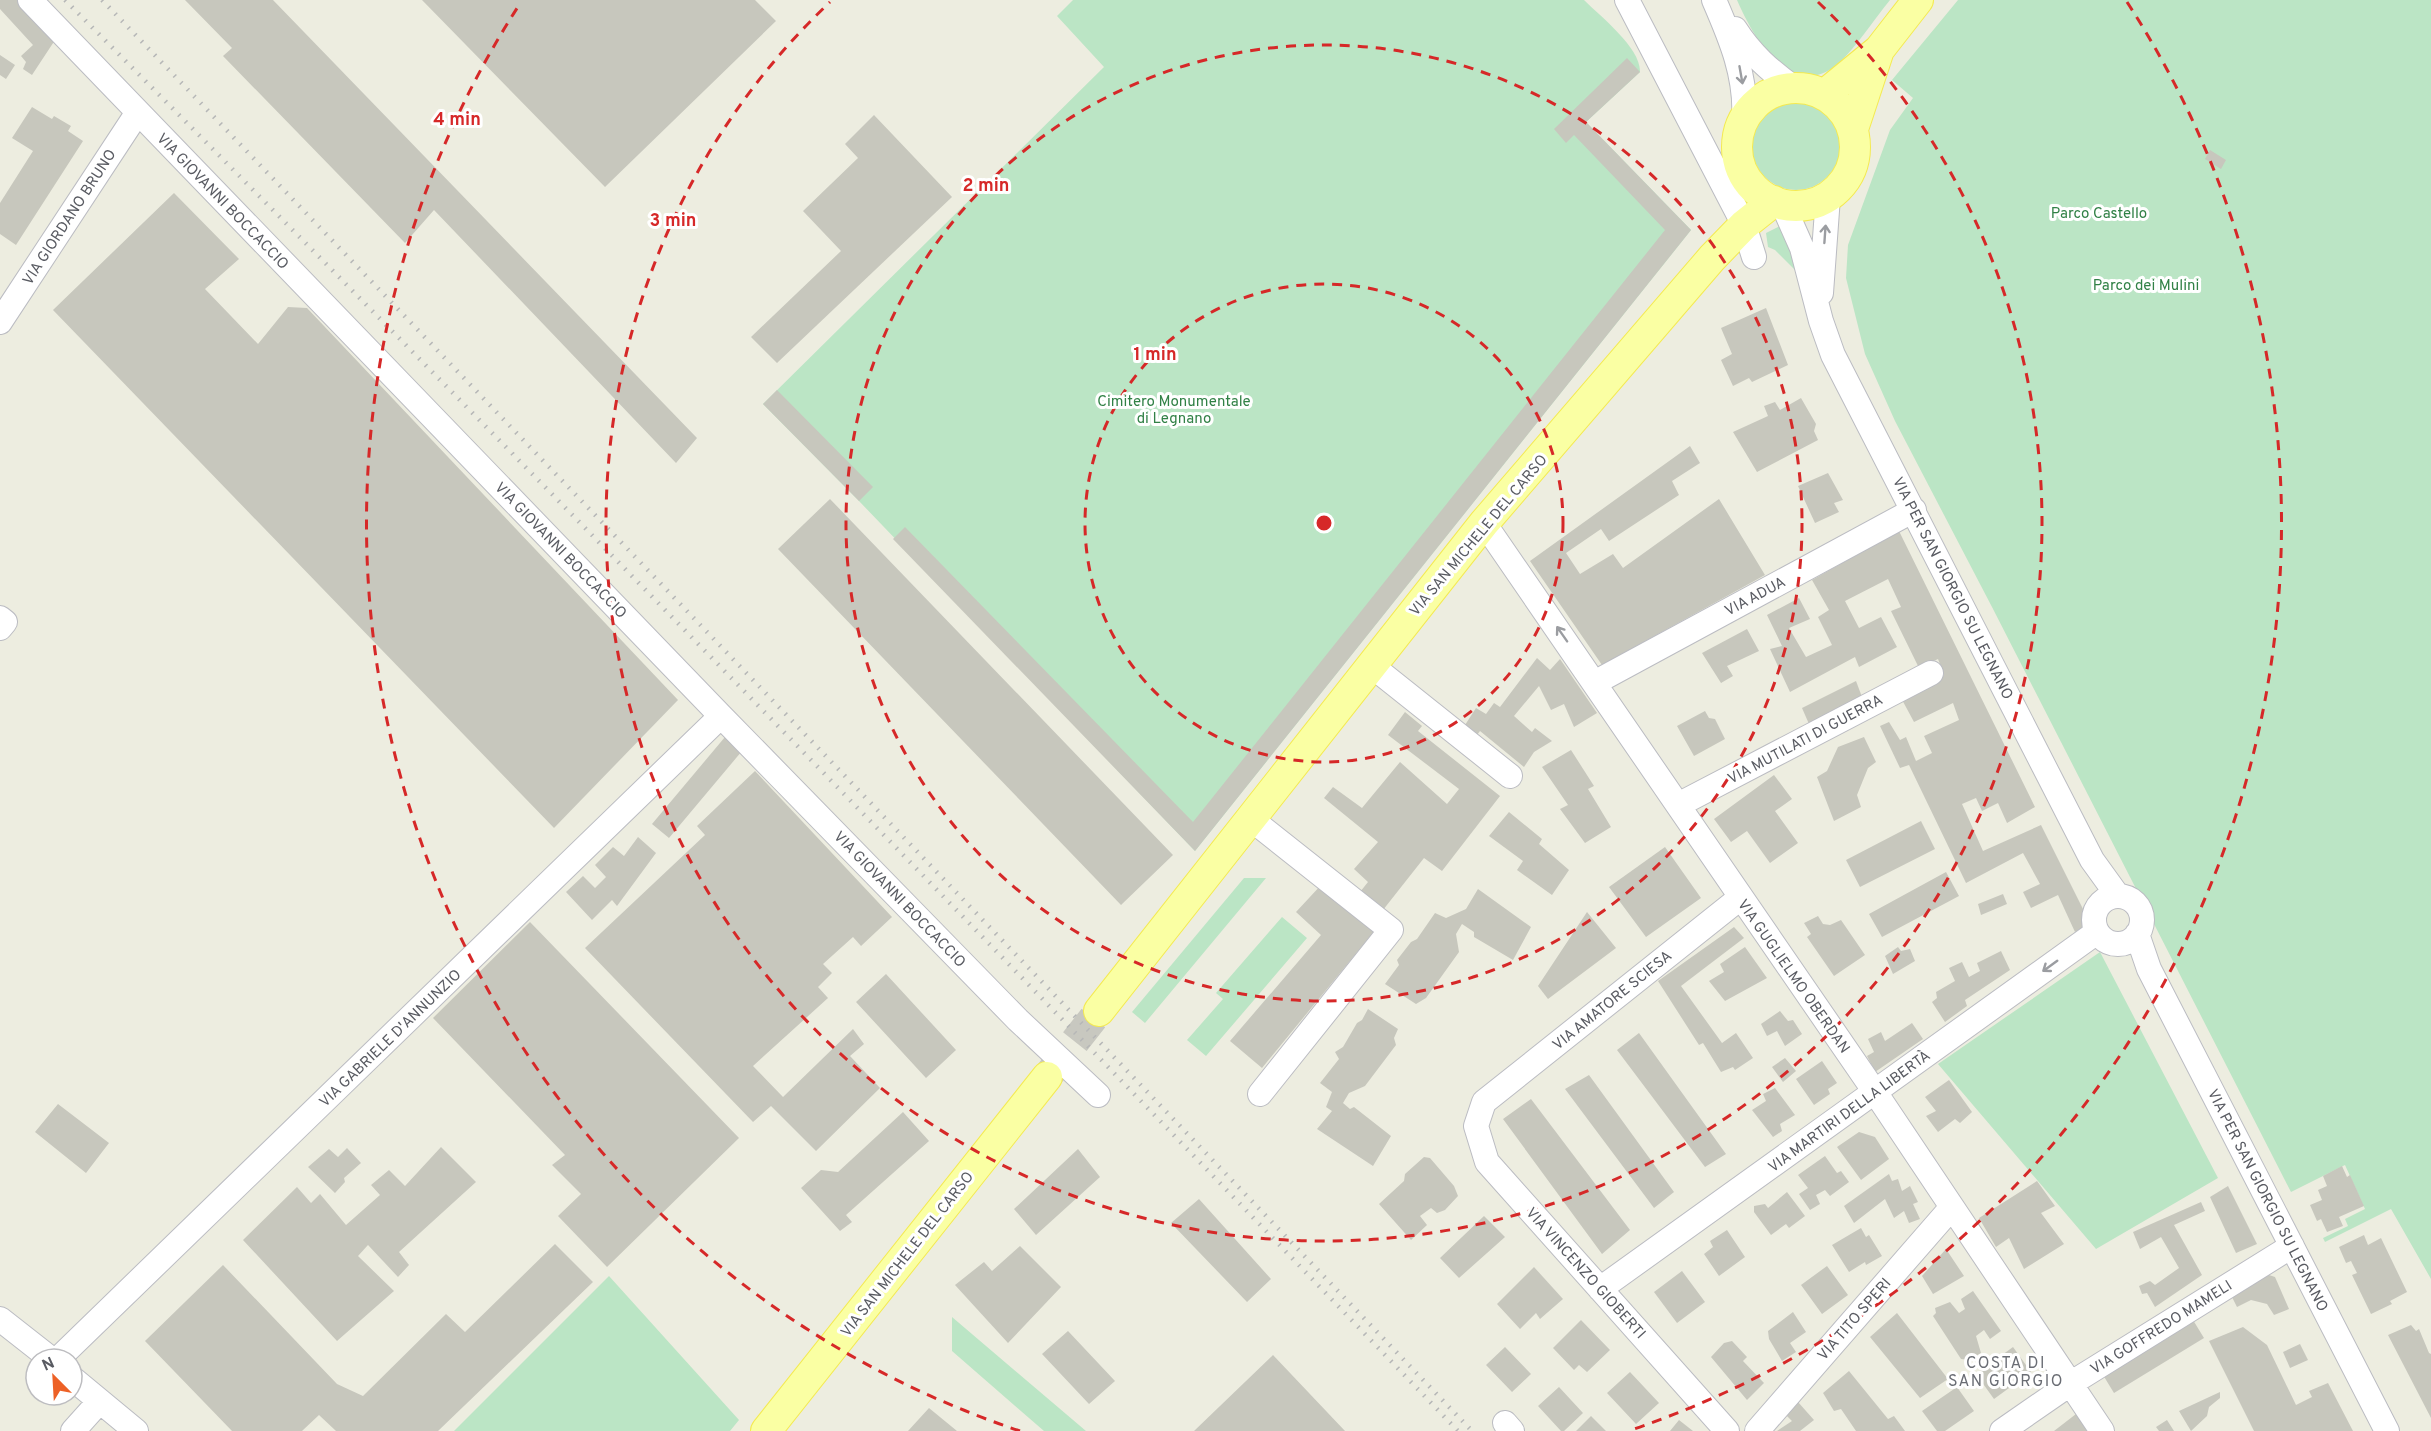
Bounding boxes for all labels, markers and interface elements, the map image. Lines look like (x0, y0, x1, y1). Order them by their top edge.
one-way arrow (1736, 64, 1747, 84)
text: 4 min (433, 109, 481, 132)
street label: VIA GIOVANNI BOCCACCIO (152, 130, 292, 274)
street label: VIA GIORDANO BRUNO (19, 146, 121, 289)
text: 2 min (962, 175, 1010, 198)
park label: Parco Castello (2051, 205, 2147, 224)
text: 3 min (650, 210, 696, 233)
one-way arrow (1820, 225, 1831, 245)
park label: Parco dei Mulini (2093, 277, 2199, 296)
text: 1 min (1133, 344, 1177, 367)
park label: Cimitero Monumentale di Legnano (1097, 393, 1251, 429)
street label: VIA SAN MICHELE DEL CARSO (1406, 451, 1552, 621)
street label: VIA PER SAN GIORGIO SU LEGNANO (1887, 474, 2016, 703)
street label: VIA GIOVANNI BOCCACCIO (490, 479, 630, 623)
centre of rings (1314, 513, 1334, 533)
street label: VIA ADUA (1722, 573, 1789, 621)
one-way arrow (1556, 627, 1568, 643)
street label: VIA MUTILATI DI GUERRA (1725, 691, 1886, 789)
street label: VIA GIOVANNI BOCCACCIO (829, 828, 969, 972)
street label: VIA GUGLIELMO OBERDAN (1732, 896, 1853, 1058)
street label: VIA AMATORE SCIESA (1549, 947, 1676, 1055)
one-way arrow (2042, 960, 2058, 972)
street label: VIA GABRIELE D'ANNUNZIO (316, 966, 466, 1112)
street label: VIA MARTIRI DELLA LIBERTÀ (1764, 1046, 1935, 1178)
street label: VIA PER SAN GIORGIO SU LEGNANO (2202, 1086, 2331, 1315)
street label: VIA SAN MICHELE DEL CARSO (838, 1168, 979, 1342)
street label: VIA VINCENZO GIOBERTI (1521, 1204, 1649, 1344)
street label: VIA TITO SPERI (1814, 1275, 1896, 1365)
street label: VIA GOFFREDO MAMELI (2087, 1277, 2236, 1380)
north arrow (24, 1347, 84, 1407)
text: N (39, 1354, 58, 1377)
district label: COSTA DI SAN GIORGIO (1948, 1354, 2064, 1392)

